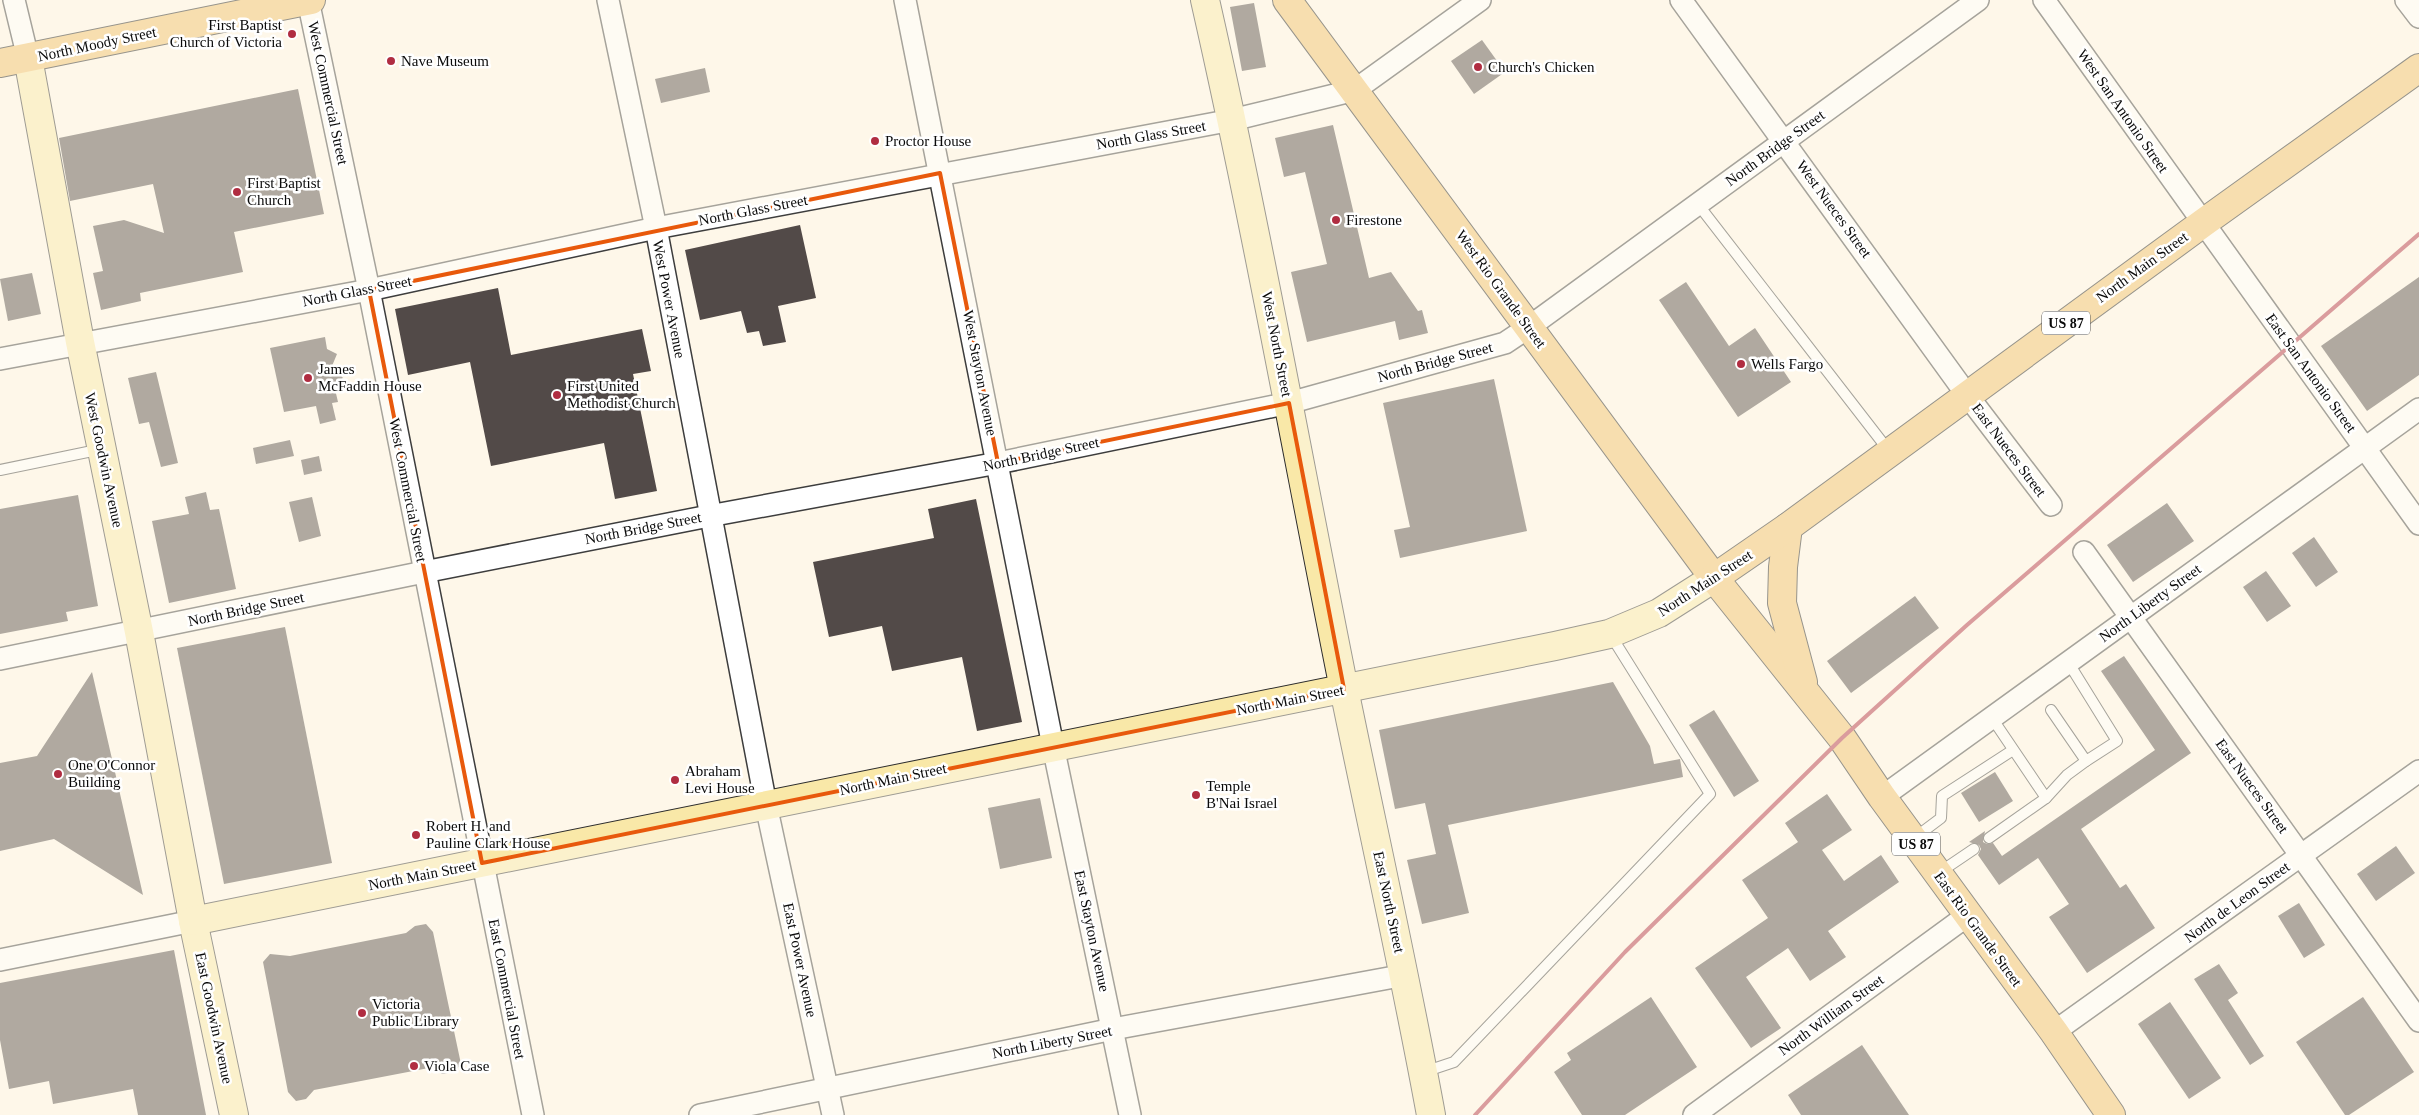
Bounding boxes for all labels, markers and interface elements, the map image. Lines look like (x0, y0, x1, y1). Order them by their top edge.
place label: First Baptist Church of Victoria (170, 17, 283, 50)
street label: West Commercial Street (305, 20, 351, 167)
street label: North Moody Street (36, 23, 159, 64)
marker: First Baptist Church of Victoria (286, 28, 298, 40)
street label: West San Antonio Street (2074, 46, 2172, 176)
place label: Nave Museum (401, 53, 489, 69)
marker: Nave Museum (385, 55, 397, 67)
place label: Church's Chicken (1488, 59, 1595, 75)
marker: Church's Chicken (1472, 61, 1484, 73)
street label: North Bridge Street (1722, 106, 1828, 189)
street label: North Glass Street (1095, 117, 1208, 153)
place label: Proctor House (885, 133, 972, 149)
marker: Proctor House (869, 135, 881, 147)
street label: West Nueces Street (1793, 157, 1875, 261)
place label: First Baptist Church (247, 175, 322, 208)
marker: First Baptist Church (231, 186, 243, 198)
street label: North Glass Street (697, 191, 810, 228)
place label: Firestone (1346, 212, 1402, 228)
marker: Firestone (1330, 214, 1342, 226)
street label: West Rio Grande Street (1453, 227, 1550, 352)
street label: North Main Street (2093, 228, 2192, 306)
street label: West Power Avenue (650, 238, 688, 360)
street label: North Glass Street (301, 272, 414, 309)
street label: West North Street (1259, 290, 1295, 399)
street label: West Stayton Avenue (960, 309, 1000, 438)
street label: East San Antonio Street (2263, 310, 2360, 436)
road number: US 87 (2042, 312, 2090, 334)
street label: North Bridge Street (1376, 339, 1495, 385)
place label: Wells Fargo (1751, 356, 1823, 372)
marker: Wells Fargo (1735, 358, 1747, 370)
place label: James McFaddin House (318, 361, 422, 394)
marker: James McFaddin House (302, 372, 314, 384)
place label: First United Methodist Church (567, 378, 676, 411)
marker: First United Methodist Church (551, 389, 563, 401)
street label: West Goodwin Avenue (82, 391, 126, 529)
street label: East Nueces Street (1969, 400, 2050, 500)
street label: West Commercial Street (386, 417, 430, 564)
street label: North Bridge Street (981, 434, 1101, 474)
street label: North Bridge Street (583, 509, 703, 547)
street label: North Main Street (1655, 546, 1756, 619)
street label: North Liberty Street (2096, 560, 2205, 645)
street label: North Bridge Street (186, 589, 306, 629)
street label: North Main Street (1235, 682, 1346, 718)
street label: East Nueces Street (2212, 736, 2292, 837)
place label: One O'Connor Building (68, 757, 155, 790)
street label: North Main Street (838, 760, 949, 798)
place label: Abraham Levi House (685, 763, 755, 796)
marker: One O'Connor Building (52, 768, 64, 780)
marker: Abraham Levi House (669, 774, 681, 786)
place label: Temple B'Nai Israel (1206, 778, 1277, 811)
marker: Temple B'Nai Israel (1190, 789, 1202, 801)
place label: Robert H. and Pauline Clark House (426, 818, 550, 851)
marker: Robert H. and Pauline Clark House (410, 829, 422, 841)
road number: US 87 (1892, 832, 1940, 856)
street label: East North Street (1370, 850, 1408, 955)
street label: North Main Street (367, 857, 478, 893)
street label: North de Leon Street (2181, 858, 2293, 946)
street label: East Stayton Avenue (1071, 869, 1113, 994)
street label: East Rio Grande Street (1931, 869, 2025, 990)
street label: East Power Avenue (780, 901, 820, 1019)
street label: East Commercial Street (486, 918, 529, 1061)
street label: East Goodwin Avenue (192, 951, 236, 1085)
street label: North William Street (1775, 971, 1887, 1058)
place label: Victoria Public Library (372, 996, 460, 1029)
marker: Victoria Public Library (356, 1007, 368, 1019)
street label: North Liberty Street (991, 1022, 1114, 1061)
place label: Viola Case (424, 1058, 490, 1074)
marker: Viola Case (408, 1060, 420, 1072)

